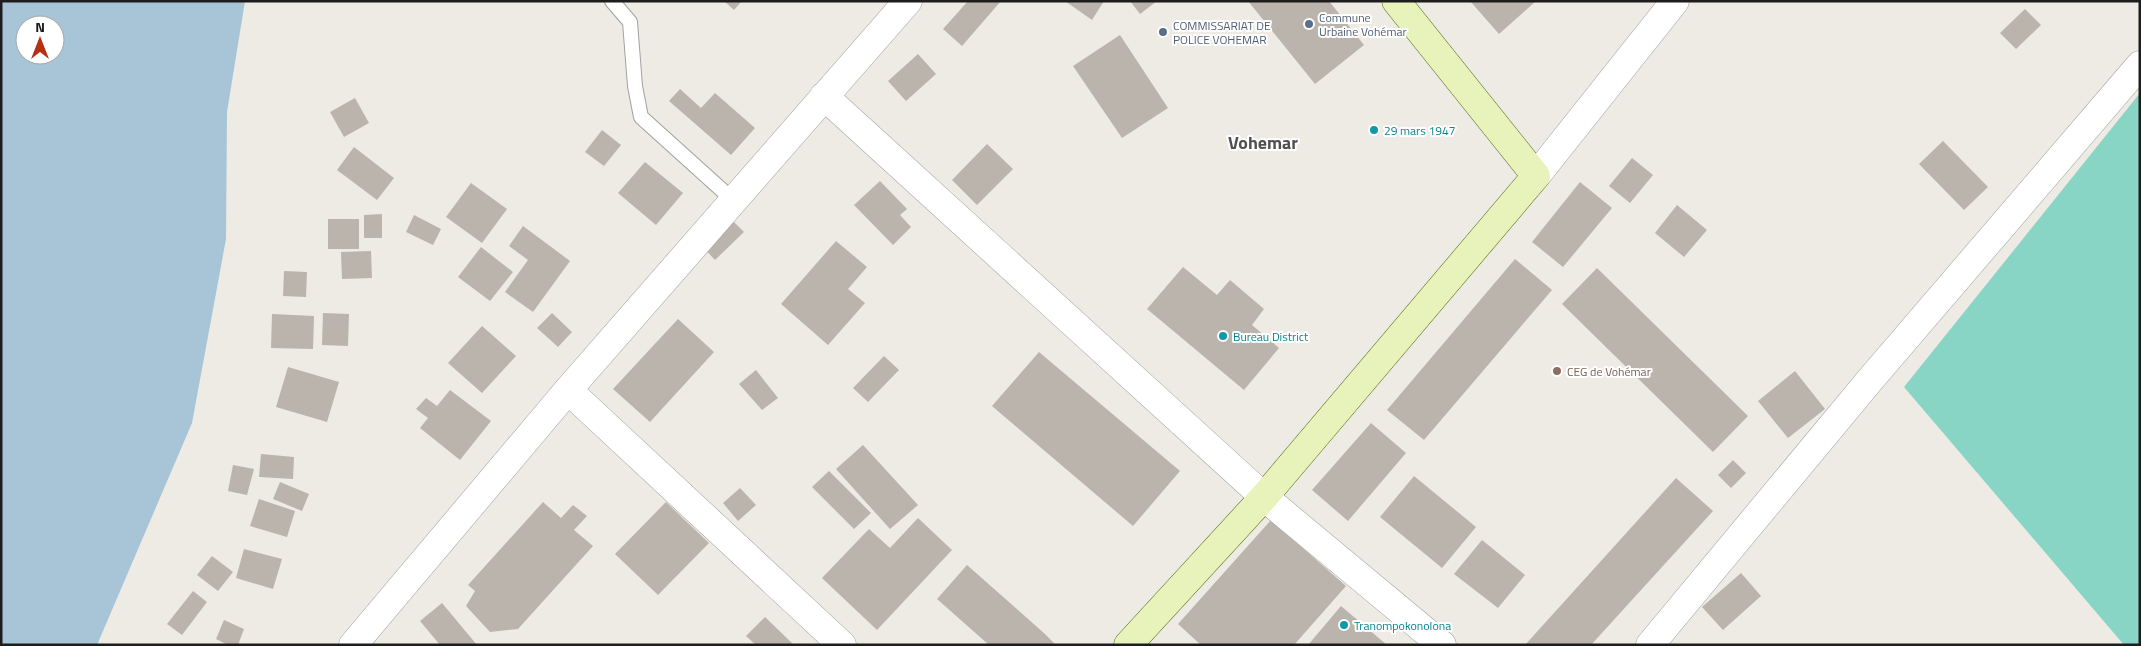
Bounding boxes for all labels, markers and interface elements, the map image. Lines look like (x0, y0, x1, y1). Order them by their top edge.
place label: Commune Urbaine Vohémar (1319, 8, 1407, 41)
north arrow (15, 15, 65, 65)
text: N (35, 16, 45, 37)
place label: COMMISSARIAT DE POLICE VOHEMAR (1173, 16, 1271, 49)
marker: Commune Urbaine Vohémar (1303, 18, 1315, 30)
marker: COMMISSARIAT DE POLICE VOHEMAR (1157, 26, 1169, 38)
place label: 29 mars 1947 (1384, 121, 1455, 140)
marker: 29 mars 1947 (1368, 124, 1380, 136)
district label: Vohemar (1228, 129, 1298, 156)
place label: Bureau District (1233, 327, 1309, 346)
marker: Bureau District (1217, 330, 1229, 342)
place label: CEG de Vohémar (1567, 362, 1651, 381)
marker: CEG de Vohémar (1551, 365, 1563, 377)
place label: Tranompokonolona (1354, 616, 1451, 635)
marker: Tranompokonolona (1338, 619, 1350, 631)

